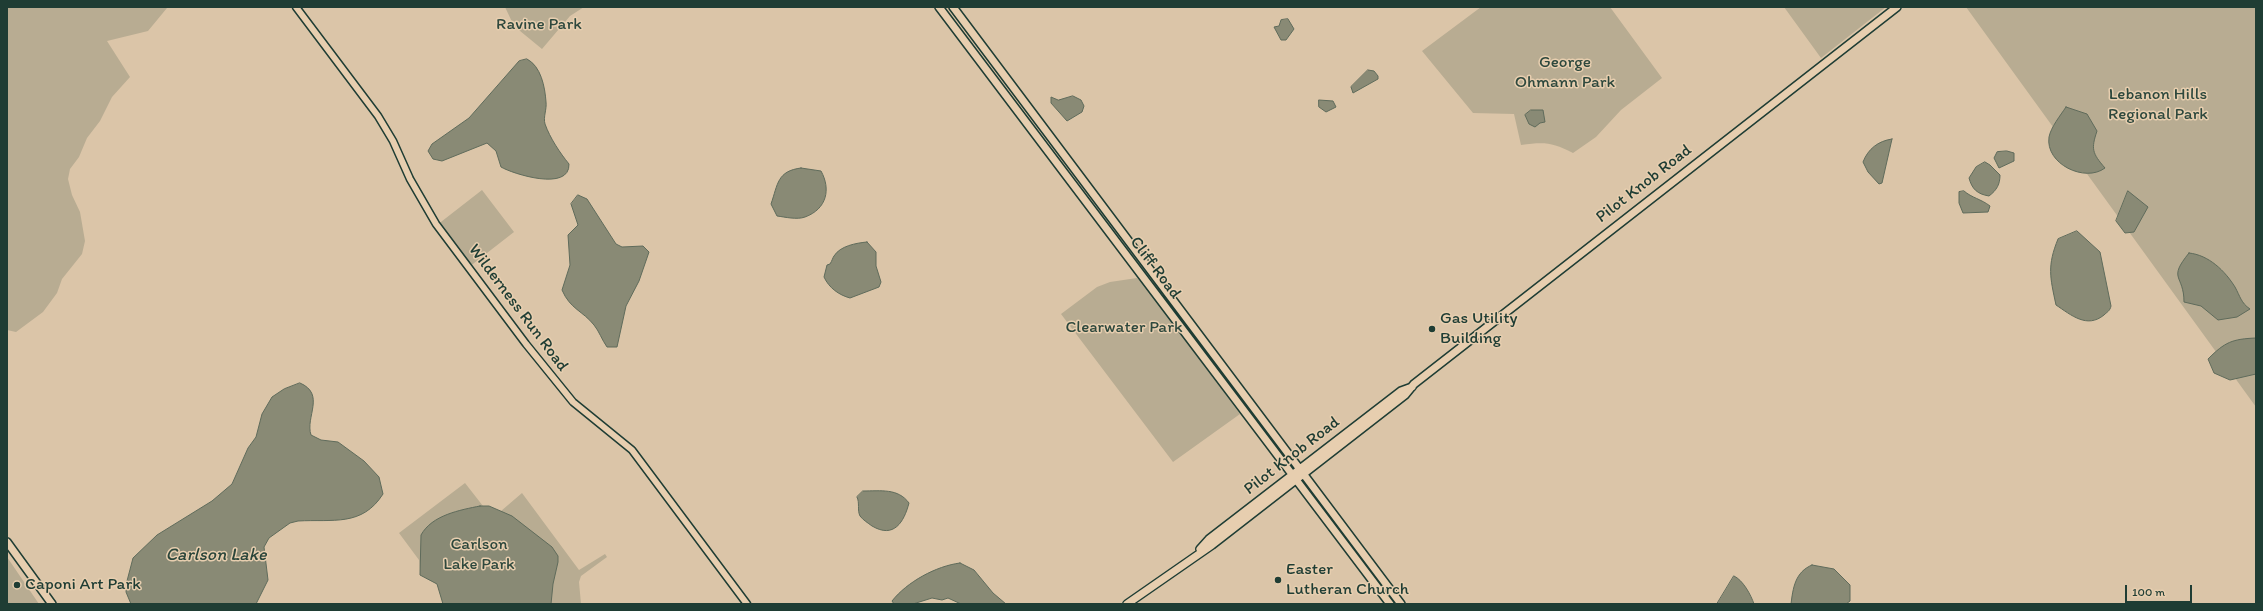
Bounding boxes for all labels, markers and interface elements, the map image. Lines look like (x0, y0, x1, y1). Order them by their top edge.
park label: Ravine Park (496, 15, 582, 35)
park label: George Ohmann Park (1515, 53, 1615, 93)
park label: Lebanon Hills Regional Park (2108, 85, 2208, 125)
street label: Pilot Knob Road (1592, 140, 1696, 228)
street label: Cliff Road (1125, 233, 1185, 303)
street label: Wilderness Run Road (463, 240, 573, 376)
place label: Gas Utility Building (1440, 309, 1518, 349)
park label: Clearwater Park (1065, 318, 1183, 338)
marker: Gas Utility Building (1427, 324, 1437, 334)
street label: Pilot Knob Road (1240, 412, 1344, 500)
park label: Carlson Lake Park (443, 535, 515, 575)
water label: Carlson Lake (166, 544, 266, 566)
place label: Easter Lutheran Church (1286, 560, 1409, 600)
place label: Caponi Art Park (25, 575, 141, 595)
marker: Easter Lutheran Church (1273, 575, 1283, 585)
scale bar (2127, 577, 2194, 603)
marker: Caponi Art Park (12, 580, 22, 590)
text: 100 m (2132, 585, 2165, 599)

